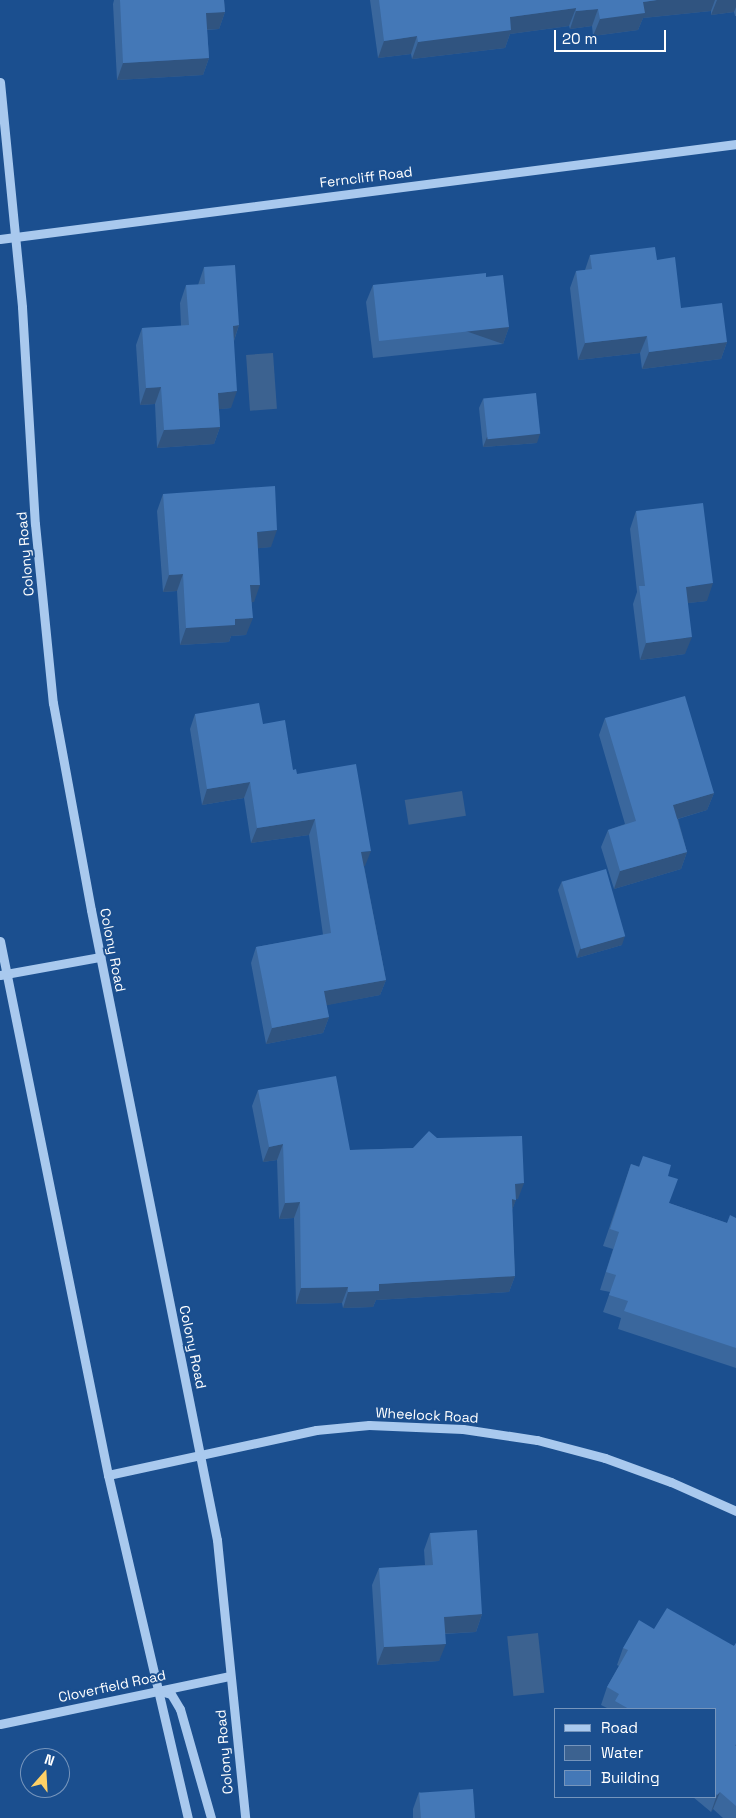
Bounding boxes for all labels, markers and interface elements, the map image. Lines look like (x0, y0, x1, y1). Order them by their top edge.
scale bar (556, 20, 668, 52)
text: 20 m (562, 29, 597, 48)
street label: Ferncliff Road (319, 163, 413, 191)
street label: Colony Road (13, 511, 37, 597)
street label: Colony Road (97, 907, 129, 993)
street label: Colony Road (176, 1304, 210, 1390)
street label: Wheelock Road (375, 1404, 479, 1426)
street label: Cloverfield Road (57, 1666, 167, 1706)
legend (554, 1708, 716, 1798)
street label: Colony Road (212, 1709, 236, 1795)
text: Road (601, 1718, 638, 1737)
text: Water (601, 1743, 643, 1762)
north arrow (20, 1748, 70, 1798)
text: N (42, 1750, 57, 1770)
text: Building (601, 1768, 660, 1787)

